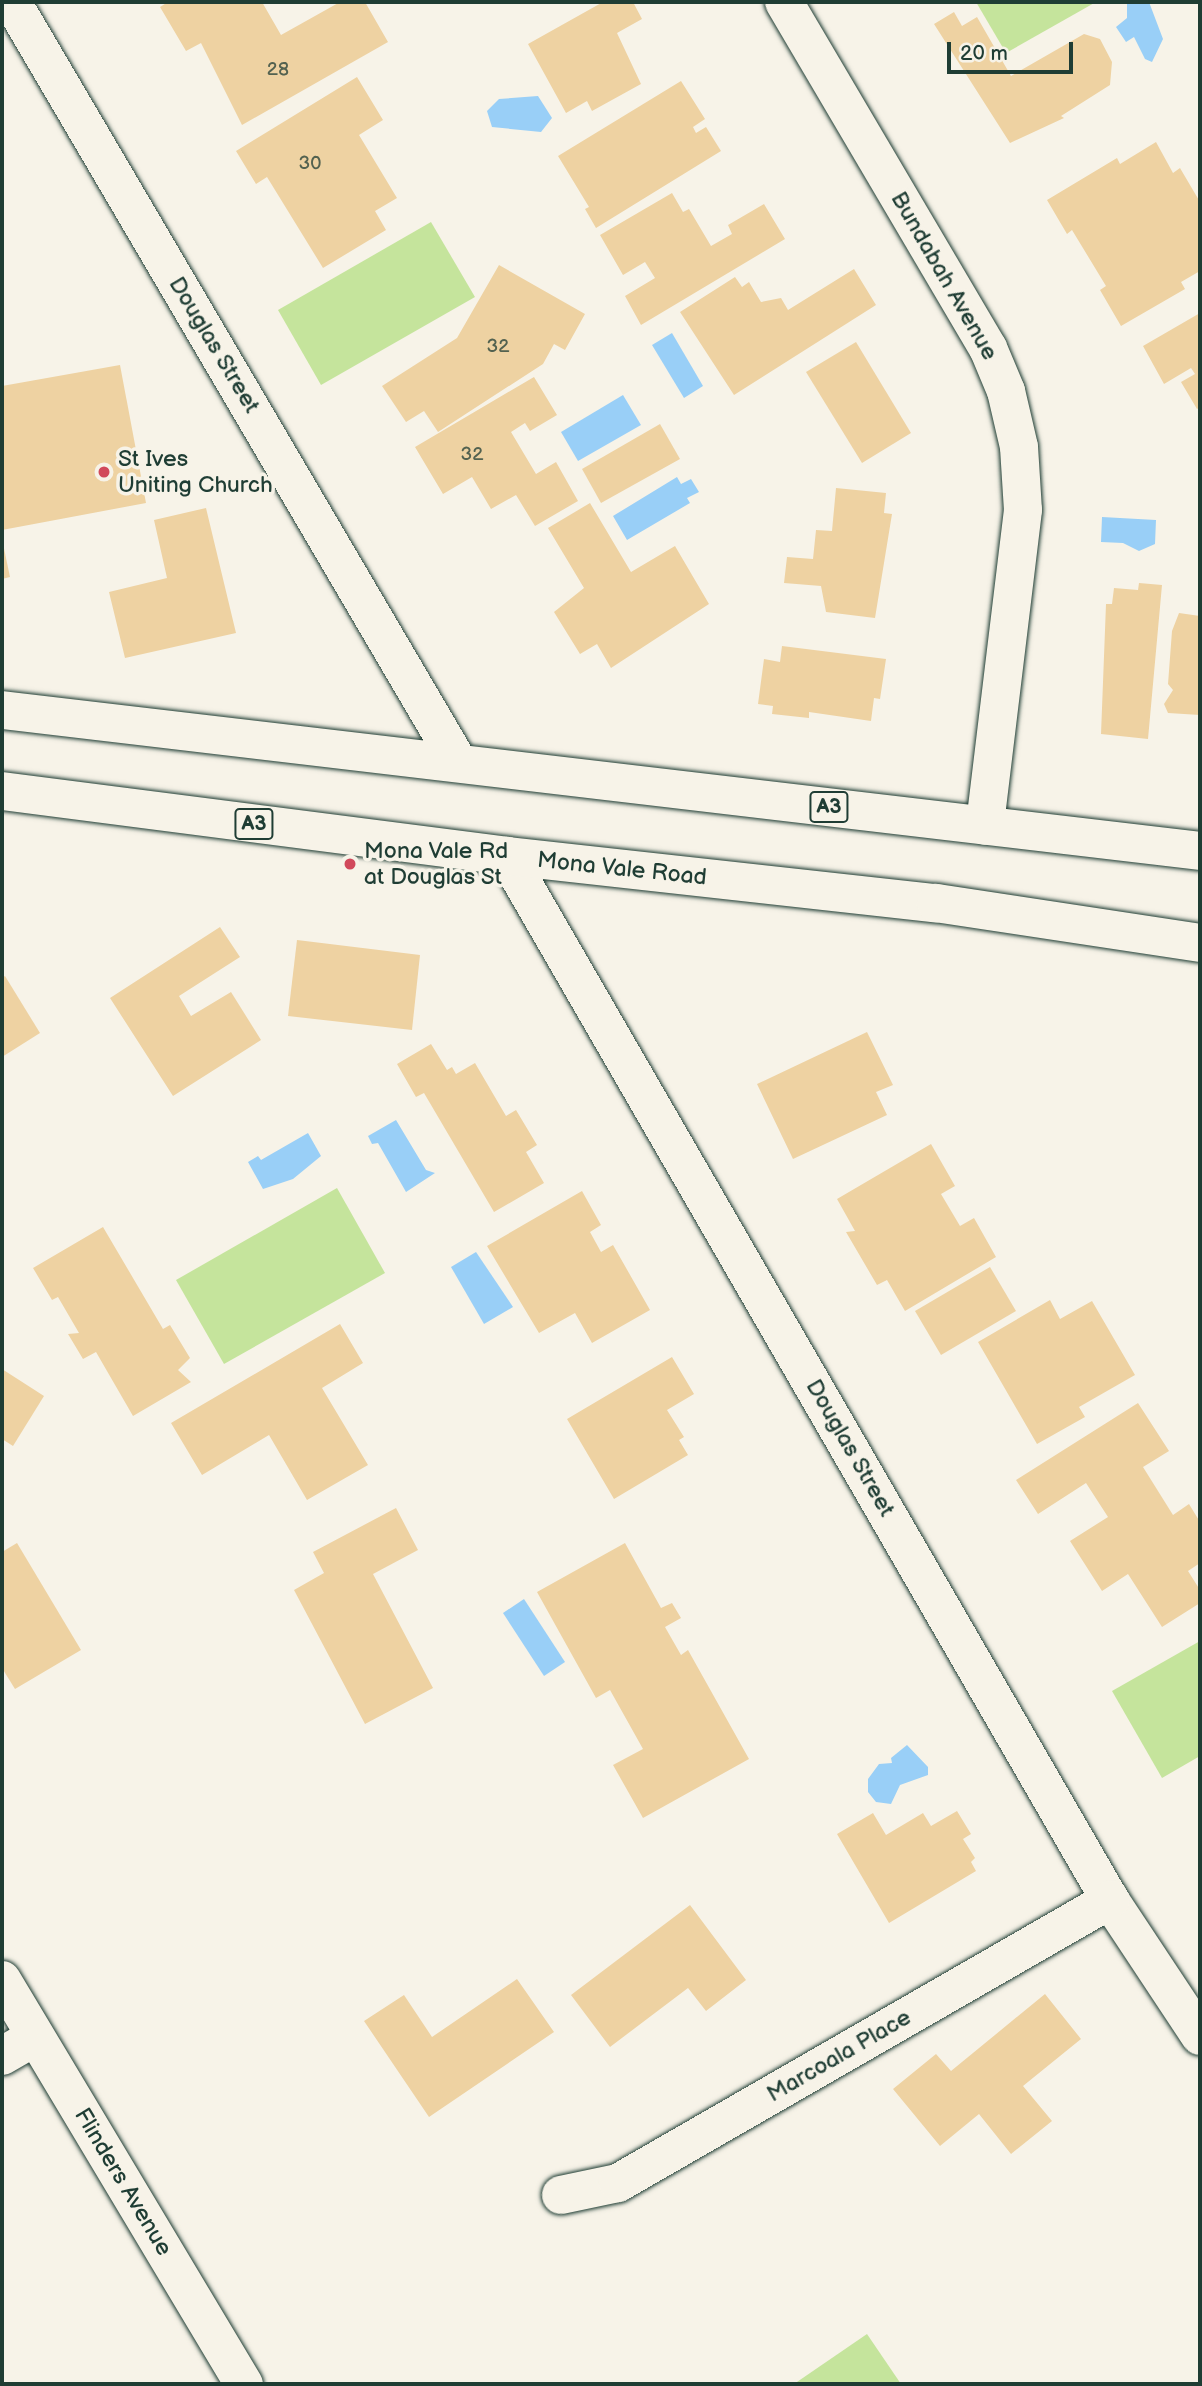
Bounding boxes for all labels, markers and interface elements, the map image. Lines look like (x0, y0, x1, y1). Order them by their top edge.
scale bar (950, 28, 1076, 72)
text: 20 m (960, 41, 1008, 66)
house number: 28 (267, 59, 289, 81)
house number: 30 (299, 153, 321, 175)
street label: Bundabah Avenue (885, 187, 1003, 365)
street label: Douglas Street (162, 272, 266, 418)
house number: 32 (487, 336, 509, 358)
house number: 32 (461, 444, 483, 466)
place label: St Ives Uniting Church (118, 445, 273, 499)
marker: St Ives Uniting Church (96, 464, 112, 480)
road number: A3 (808, 790, 850, 824)
road number: A3 (233, 806, 275, 842)
place label: Mona Vale Rd at Douglas St (364, 837, 509, 891)
street label: Mona Vale Road (536, 846, 708, 892)
marker: Mona Vale Rd at Douglas St (342, 856, 358, 872)
street label: Douglas Street (800, 1374, 900, 1522)
street label: Marcoala Place (762, 2004, 916, 2108)
street label: Flinders Avenue (68, 2103, 178, 2261)

